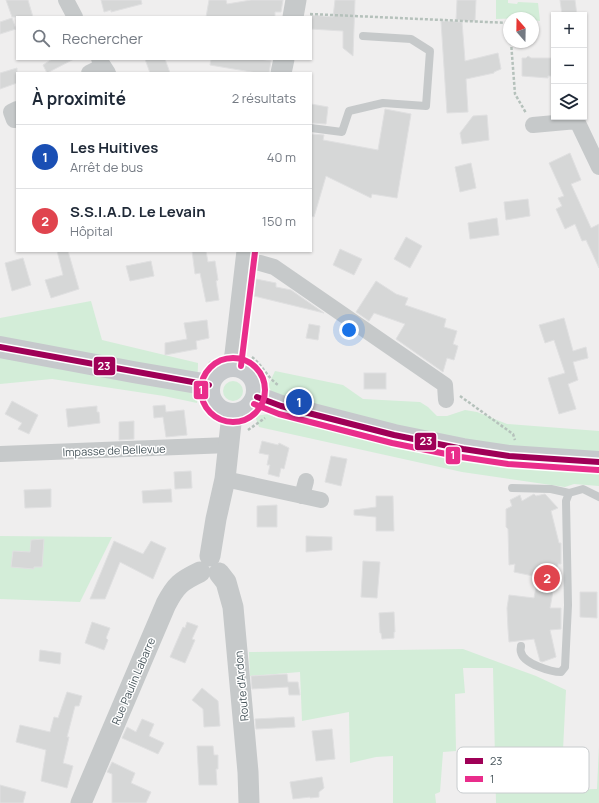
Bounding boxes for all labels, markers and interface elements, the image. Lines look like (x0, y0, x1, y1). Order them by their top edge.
north arrow (503, 12, 539, 48)
map controls (551, 12, 587, 120)
button: + (551, 12, 587, 48)
search box (16, 16, 312, 60)
icon: search (30, 27, 52, 49)
text: Rechercher (62, 28, 143, 49)
button: − (551, 48, 587, 84)
button: layers (551, 84, 587, 120)
text: À proximité (32, 87, 126, 110)
text: 2 résultats (232, 89, 296, 107)
text: Les Huitives (70, 137, 158, 158)
text: 1 (42, 148, 48, 166)
text: 40 m (267, 148, 296, 166)
text: Arrêt de bus (70, 158, 143, 176)
text: S.S.I.A.D. Le Levain (70, 201, 206, 222)
text: 2 (41, 212, 49, 230)
text: 150 m (262, 212, 296, 230)
text: Hôpital (70, 222, 113, 240)
your location (339, 320, 359, 340)
line badge: 23 (93, 356, 116, 376)
text: 23 (98, 358, 110, 373)
line badge: 1 (193, 380, 209, 400)
text: 1 (199, 382, 203, 397)
pin: 1 (286, 387, 312, 417)
line badge: 23 (414, 432, 437, 451)
text: 23 (420, 433, 432, 448)
street label: Impasse de Bellevue (62, 441, 166, 459)
line badge: 1 (445, 446, 461, 465)
text: 1 (451, 447, 455, 462)
pin: 2 (534, 563, 560, 593)
street label: Rue Paulin Labarre (108, 634, 158, 727)
street label: Route d'Ardon (230, 650, 252, 722)
legend (457, 747, 589, 793)
text: 23 (490, 753, 502, 768)
text: 1 (490, 771, 494, 786)

